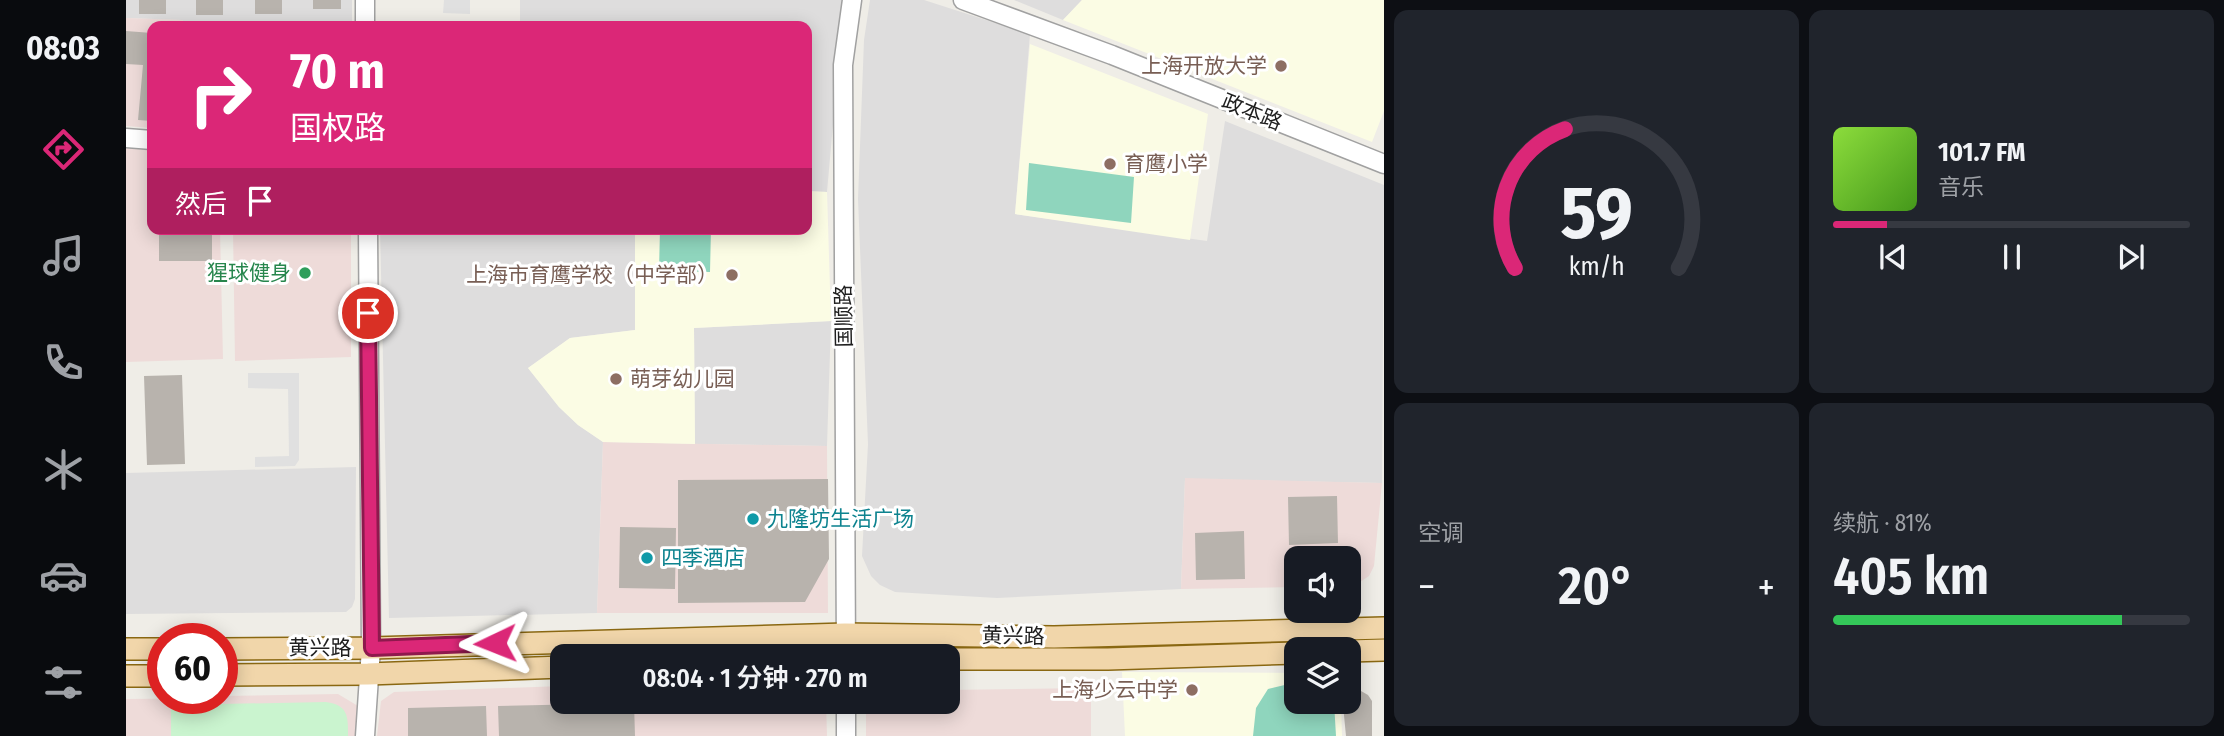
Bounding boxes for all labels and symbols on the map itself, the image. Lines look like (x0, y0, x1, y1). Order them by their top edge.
place label: 上海开放大学 (1141, 53, 1267, 79)
marker: 上海开放大学 (1273, 58, 1289, 74)
street label: 政本路 (1218, 88, 1286, 136)
place label: 育鹰小学 (1124, 151, 1208, 177)
marker: 育鹰小学 (1102, 156, 1118, 172)
place label: 猩球健身 (207, 260, 291, 286)
place label: 上海市育鹰学校（中学部） (466, 262, 718, 288)
marker: 猩球健身 (297, 265, 313, 281)
marker: 上海市育鹰学校（中学部） (724, 267, 740, 283)
pin (338, 283, 398, 343)
street label: 国顺路 (830, 284, 858, 348)
place label: 萌芽幼儿园 (630, 366, 735, 392)
marker: 萌芽幼儿园 (608, 371, 624, 387)
place label: 九隆坊生活广场 (767, 506, 914, 532)
marker: 九隆坊生活广场 (745, 511, 761, 527)
place label: 四季酒店 (661, 545, 745, 571)
marker: 四季酒店 (639, 550, 655, 566)
position arrow (458, 606, 532, 680)
street label: 黄兴路 (981, 622, 1045, 650)
speed limit sign: 60 (147, 623, 238, 714)
street label: 黄兴路 (289, 635, 352, 661)
place label: 上海少云中学 (1052, 677, 1178, 703)
marker: 上海少云中学 (1184, 682, 1200, 698)

